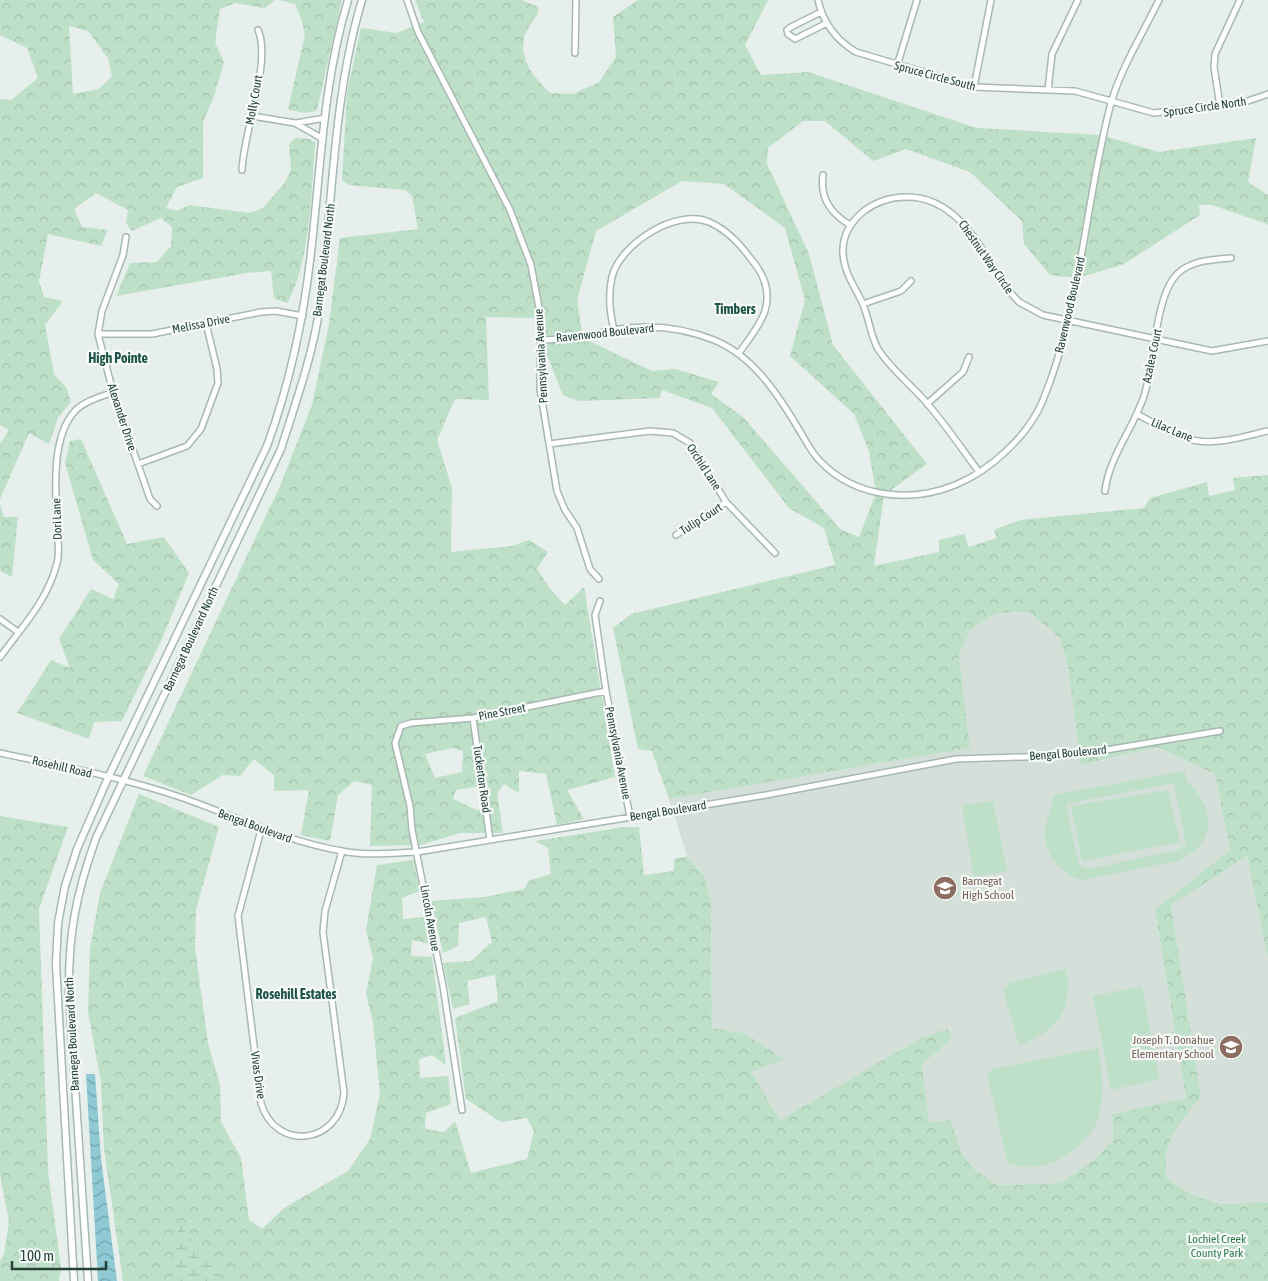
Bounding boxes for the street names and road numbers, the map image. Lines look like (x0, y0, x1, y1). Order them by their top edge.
street label: Spruce Circle South (893, 58, 977, 94)
street label: Molly Court (243, 74, 265, 126)
street label: Spruce Circle North (1163, 94, 1247, 120)
street label: Barnegat Boulevard North (310, 203, 338, 317)
street label: Chestnut Way Circle (956, 218, 1016, 296)
street label: Ravenwood Boulevard (1052, 255, 1088, 355)
street label: Pennsylvania Avenue (532, 308, 550, 404)
street label: Melissa Drive (171, 312, 231, 336)
street label: Ravenwood Boulevard (555, 321, 655, 345)
street label: Azalea Court (1139, 327, 1165, 384)
street label: Alexander Drive (105, 381, 139, 453)
street label: Lilac Lane (1149, 415, 1195, 445)
street label: Orchid Lane (684, 441, 724, 493)
street label: Dori Lane (49, 498, 65, 540)
street label: Tulip Court (677, 500, 725, 538)
street label: Barnegat Boulevard North (161, 584, 221, 694)
street label: Pine Street (477, 700, 527, 723)
street label: Pennsylvania Avenue (602, 705, 634, 801)
street label: Bengal Boulevard (1029, 743, 1107, 763)
street label: Tuckerton Road (470, 744, 494, 814)
street label: Rosehill Road (31, 753, 93, 781)
street label: Bengal Boulevard (629, 798, 707, 824)
street label: Bengal Boulevard (216, 806, 294, 846)
street label: Lincoln Avenue (417, 884, 443, 952)
street label: Barnegat Boulevard North (62, 977, 82, 1091)
street label: Vivas Drive (248, 1050, 268, 1100)

